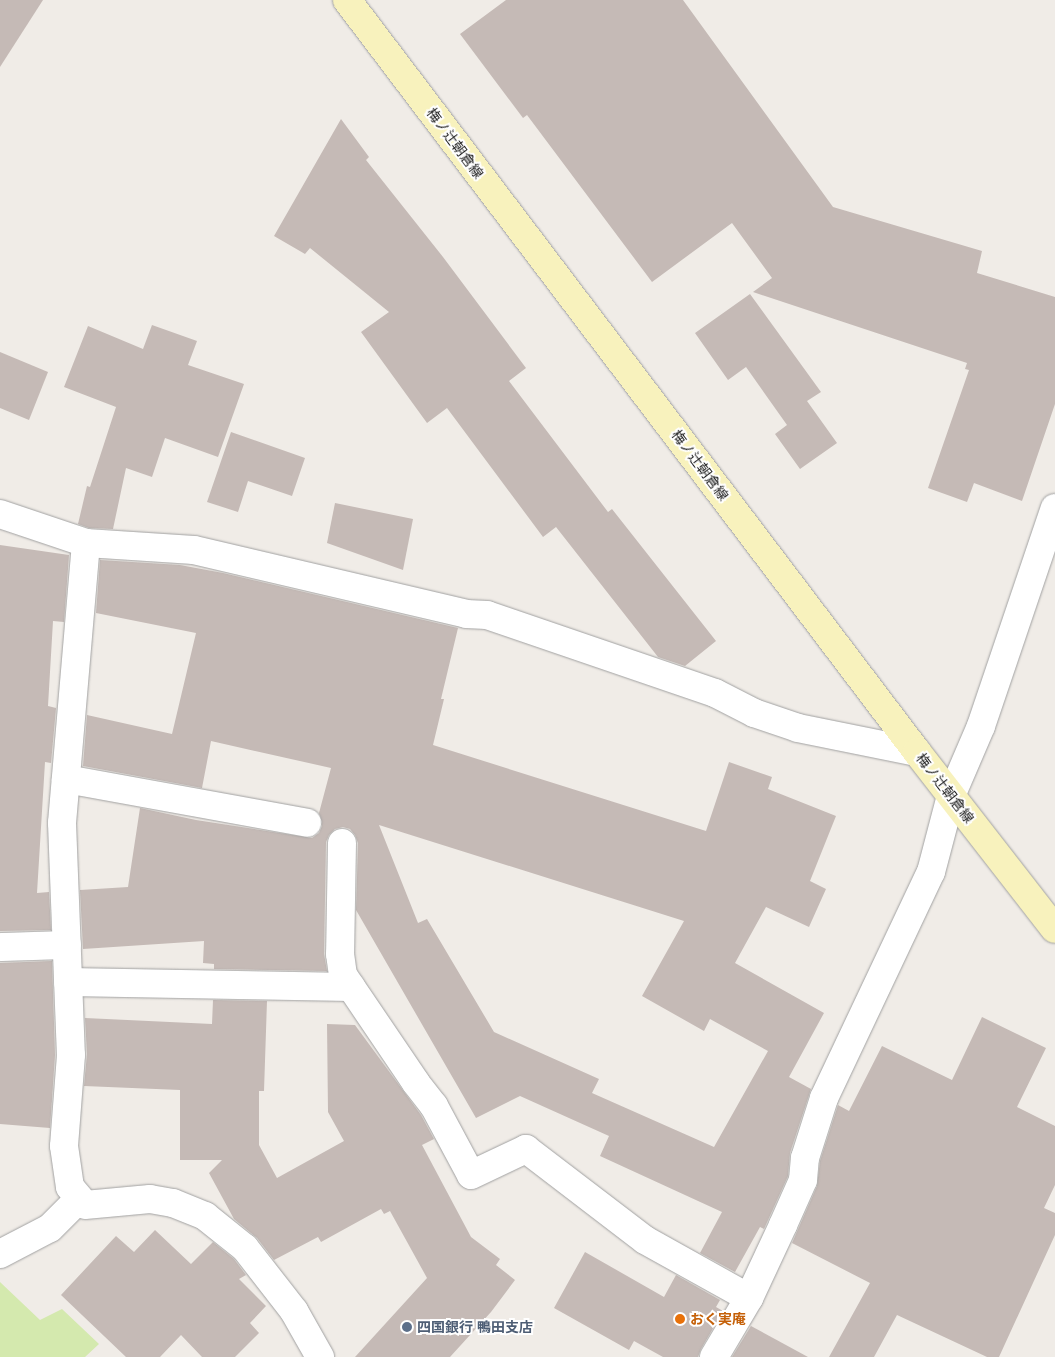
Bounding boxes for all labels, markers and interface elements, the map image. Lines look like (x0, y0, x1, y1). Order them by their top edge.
street label: 梅ノ辻朝倉線 (423, 104, 487, 182)
street label: 梅ノ辻朝倉線 (668, 426, 732, 504)
street label: 梅ノ辻朝倉線 (913, 750, 977, 826)
place label: おく実庵 (690, 1311, 746, 1327)
marker: おく実庵 (674, 1313, 686, 1325)
place label: 四国銀行 鴨田支店 (417, 1319, 533, 1335)
marker: 四国銀行 鴨田支店 (401, 1321, 413, 1333)

